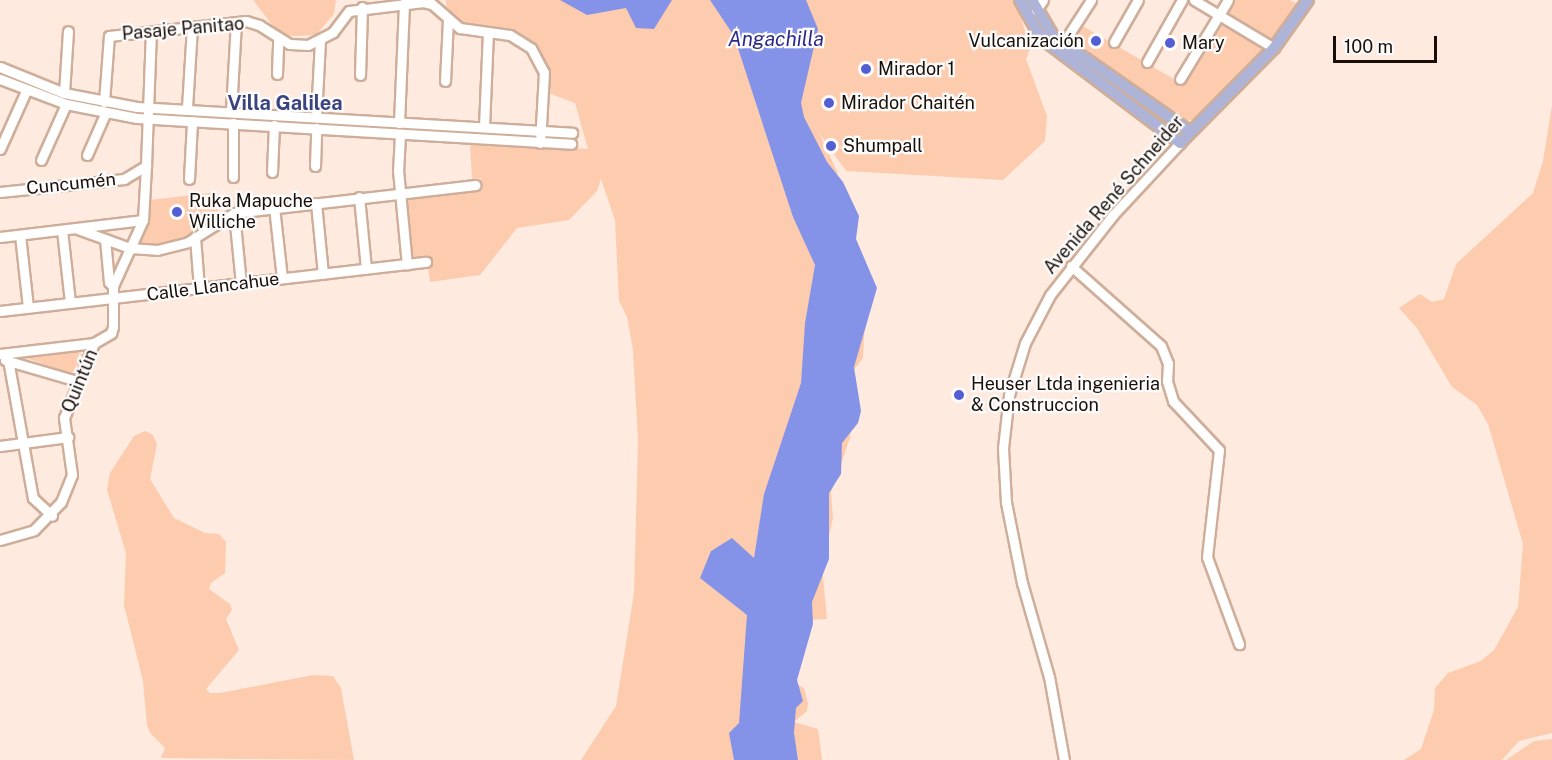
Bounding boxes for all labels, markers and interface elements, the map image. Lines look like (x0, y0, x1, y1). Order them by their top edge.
street label: Pasaje Panitao (121, 13, 245, 45)
scale bar (1336, 24, 1440, 62)
water label: Angachilla (728, 27, 824, 51)
place label: Vulcanización (968, 30, 1084, 52)
place label: Mary (1182, 32, 1225, 54)
marker: Vulcanización (1089, 34, 1103, 48)
marker: Mary (1163, 36, 1177, 50)
text: 100 m (1344, 36, 1393, 57)
place label: Mirador 1 (878, 58, 955, 80)
marker: Mirador 1 (859, 62, 873, 76)
district label: Villa Galilea (227, 91, 343, 115)
place label: Mirador Chaitén (841, 92, 975, 114)
marker: Mirador Chaitén (822, 96, 836, 110)
street label: Avenida René Schneider (1039, 111, 1189, 279)
place label: Shumpall (843, 135, 923, 157)
marker: Shumpall (824, 139, 838, 153)
street label: Cuncumén (25, 169, 117, 199)
place label: Ruka Mapuche Williche (189, 191, 313, 234)
marker: Ruka Mapuche Williche (170, 205, 184, 219)
street label: Calle Llancahue (145, 268, 281, 306)
street label: Quintún (58, 346, 102, 416)
place label: Heuser Ltda ingenieria & Construccion (971, 374, 1160, 416)
marker: Heuser Ltda ingenieria & Construccion (952, 388, 966, 402)

